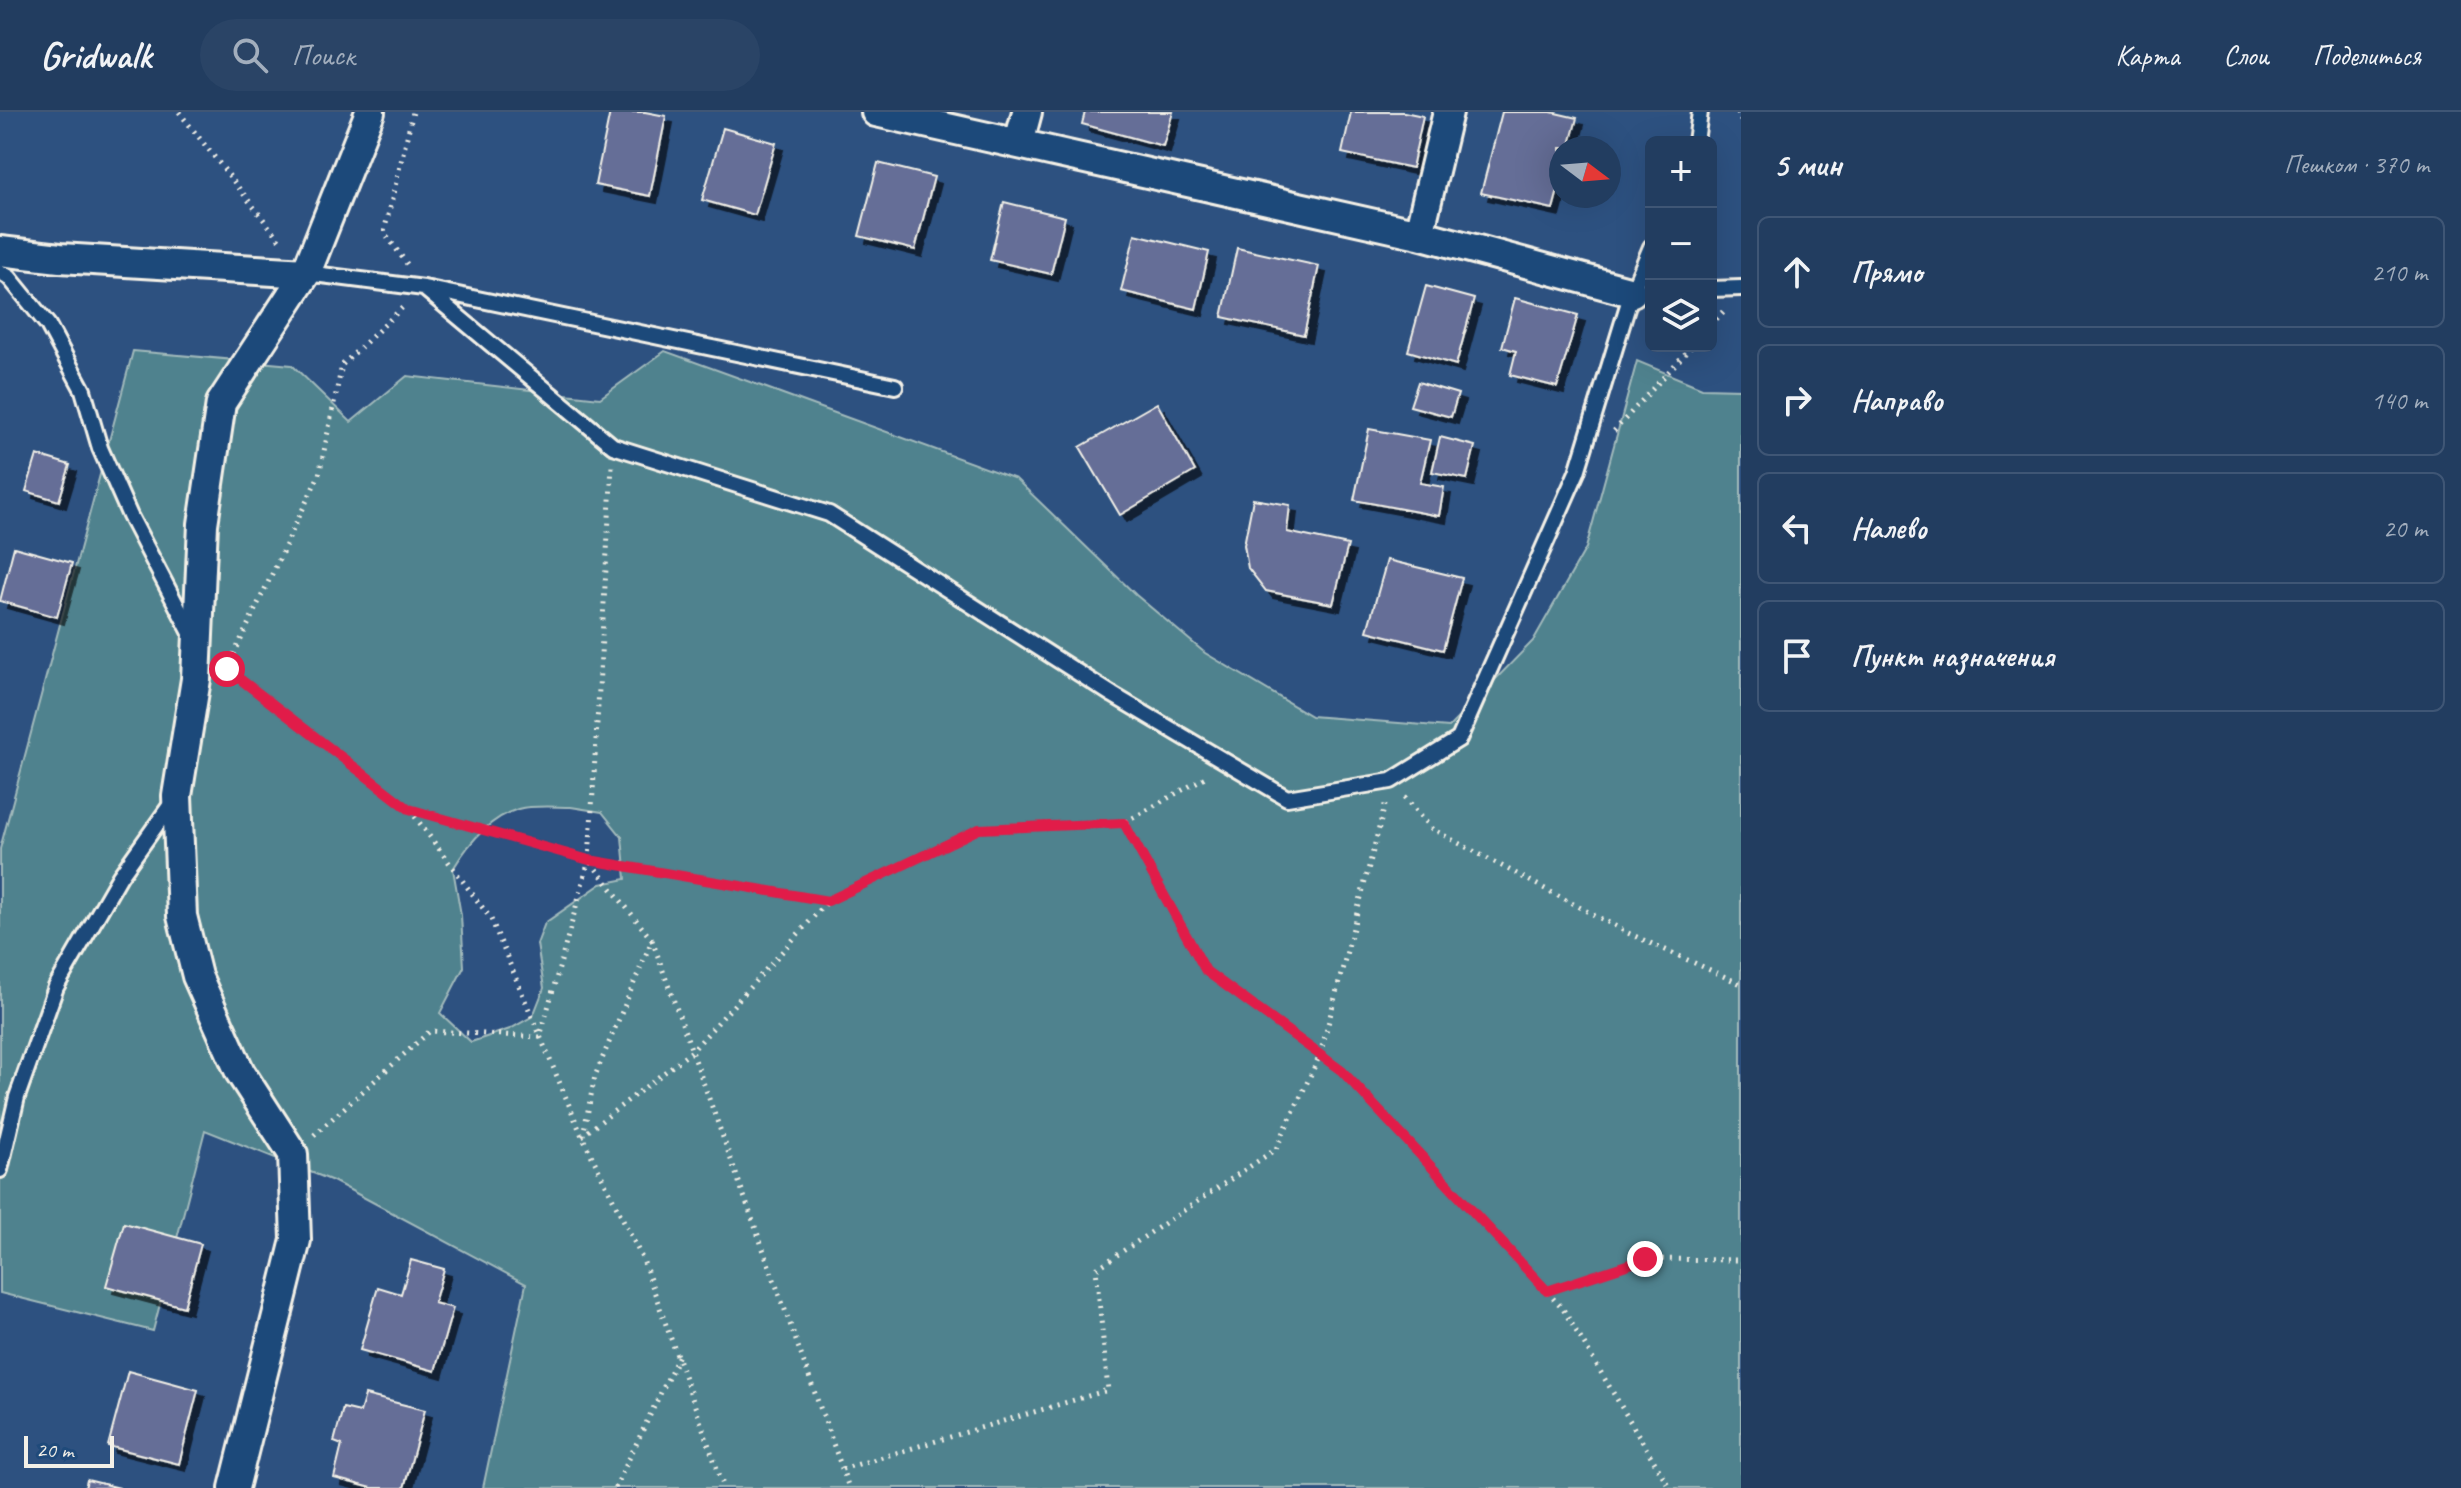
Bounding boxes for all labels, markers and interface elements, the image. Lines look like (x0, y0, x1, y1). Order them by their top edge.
search box (200, 19, 760, 91)
text: Gridwalk (40, 32, 152, 79)
icon: search (228, 33, 272, 77)
text: Поиск (292, 36, 355, 74)
text: Карта (2116, 38, 2180, 73)
text: Слои (2224, 38, 2269, 73)
text: Поделиться (2313, 38, 2421, 73)
north arrow (1549, 136, 1621, 208)
map controls (1645, 136, 1717, 352)
button: + (1645, 136, 1717, 208)
text: 5 мин (1773, 143, 1842, 186)
text: Пешком · 370 m (2284, 148, 2429, 181)
button: − (1645, 208, 1717, 280)
icon: ahead (1775, 250, 1819, 294)
text: Прямо (1851, 253, 1922, 291)
text: 210 m (2371, 256, 2427, 289)
button: layers (1645, 280, 1717, 352)
icon: right (1775, 378, 1819, 422)
text: Направо (1851, 381, 1943, 419)
text: 140 m (2371, 384, 2427, 417)
icon: left (1775, 506, 1819, 550)
text: Налево (1851, 509, 1927, 547)
text: 20 m (2383, 512, 2427, 545)
icon: arrive (1775, 634, 1819, 678)
text: Пункт назначения (1851, 637, 2054, 675)
route start (209, 651, 245, 687)
route end (1627, 1241, 1663, 1277)
scale bar (24, 1432, 114, 1468)
text: 20 m (36, 1436, 73, 1464)

